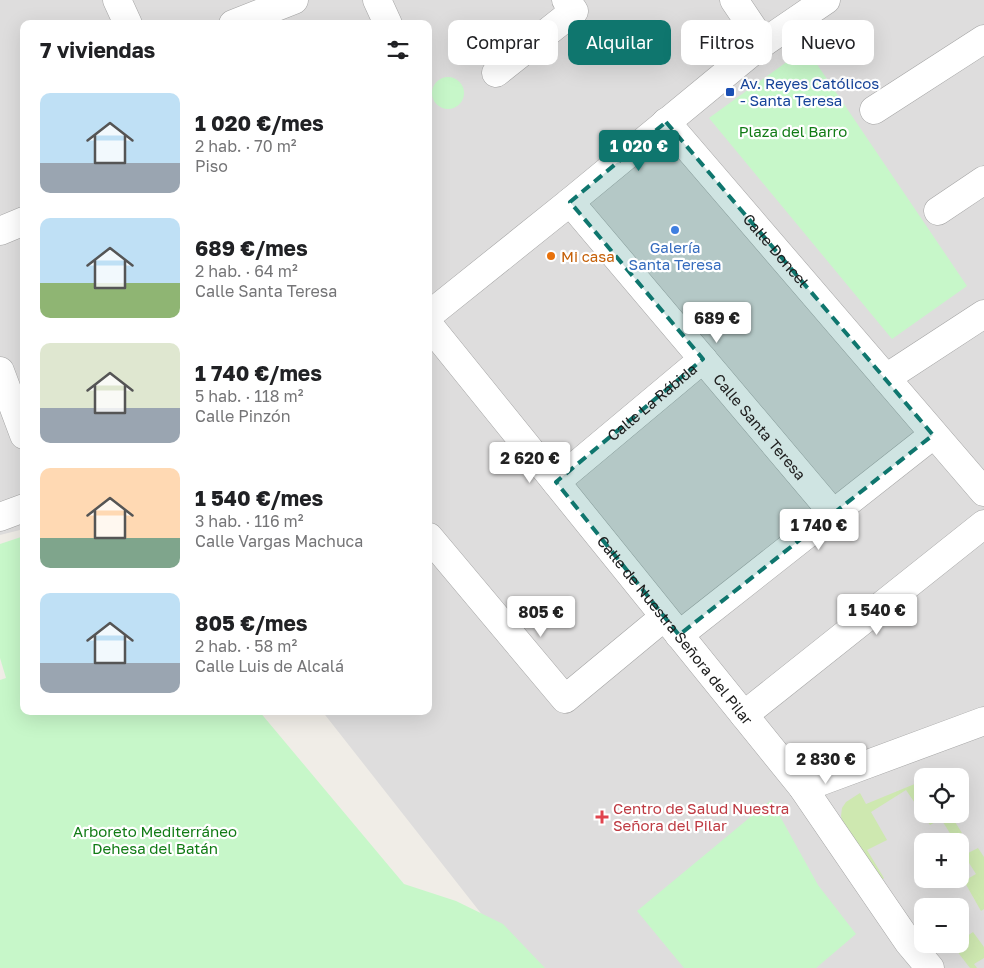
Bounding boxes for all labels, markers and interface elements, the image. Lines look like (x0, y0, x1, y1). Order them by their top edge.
chip: Comprar (448, 20, 558, 65)
chip: Alquilar (568, 20, 671, 65)
chip: Filtros (681, 20, 772, 65)
chip: Nuevo (782, 20, 874, 65)
icon: filters (384, 36, 412, 64)
text: 7 viviendas (40, 37, 155, 63)
place label: Av. Reyes Católicos - Santa Teresa (740, 74, 879, 109)
marker: Av. Reyes Católicos - Santa Teresa (724, 86, 736, 98)
text: 1 020 €/mes (195, 110, 324, 136)
icon: home (80, 113, 140, 173)
park label: Plaza del Barro (739, 122, 847, 140)
pin: 1 020 € (593, 130, 685, 172)
text: 2 hab. · 70 m² (195, 136, 297, 156)
text: 1 020 € (610, 136, 668, 156)
text: Piso (195, 156, 228, 176)
street label: Calle Doncel (740, 210, 813, 291)
marker: Galería Santa Teresa (669, 224, 681, 236)
text: 689 €/mes (195, 235, 308, 261)
icon: home (80, 238, 140, 298)
place label: Galería Santa Teresa (629, 238, 721, 273)
place label: Mi casa (561, 247, 615, 265)
marker: Mi casa (545, 250, 557, 262)
text: 2 hab. · 64 m² (195, 261, 298, 281)
text: Calle Santa Teresa (195, 281, 337, 301)
pin: 689 € (682, 302, 752, 344)
text: 689 € (694, 308, 740, 328)
street label: Calle La Rábida (603, 359, 700, 444)
text: 1 740 €/mes (195, 360, 322, 386)
icon: home (80, 363, 140, 423)
street label: Calle Santa Teresa (710, 370, 810, 483)
text: 5 hab. · 118 m² (195, 386, 303, 406)
text: Calle Pinzón (195, 406, 291, 426)
pin: 2 620 € (484, 442, 576, 484)
text: 2 620 € (500, 448, 560, 468)
text: 1 540 €/mes (195, 485, 323, 511)
icon: home (80, 488, 140, 548)
pin: 1 740 € (773, 508, 865, 551)
text: 3 hab. · 116 m² (195, 511, 303, 531)
text: 1 740 € (791, 515, 847, 535)
text: Calle Vargas Machuca (195, 531, 363, 551)
street label: Calle de Nuestra Señora del Pilar (594, 532, 757, 728)
pin: 1 540 € (831, 594, 923, 636)
pin: 805 € (506, 596, 576, 638)
text: 1 540 € (848, 600, 906, 620)
text: 805 € (518, 602, 564, 622)
text: 805 €/mes (195, 610, 308, 636)
icon: home (80, 613, 140, 673)
text: 2 hab. · 58 m² (195, 636, 297, 656)
text: Calle Luis de Alcalá (195, 656, 344, 676)
pin: 2 830 € (780, 742, 872, 785)
text: 2 830 € (796, 749, 856, 769)
map controls (914, 768, 969, 953)
button: locate (914, 768, 969, 823)
place label: Centro de Salud Nuestra Señora del Pilar (613, 799, 789, 834)
marker: Centro de Salud Nuestra Señora del Pilar (595, 810, 609, 824)
park label: Arboreto Mediterráneo Dehesa del Batán (73, 822, 237, 857)
button: + (914, 833, 969, 888)
button: − (914, 898, 969, 953)

